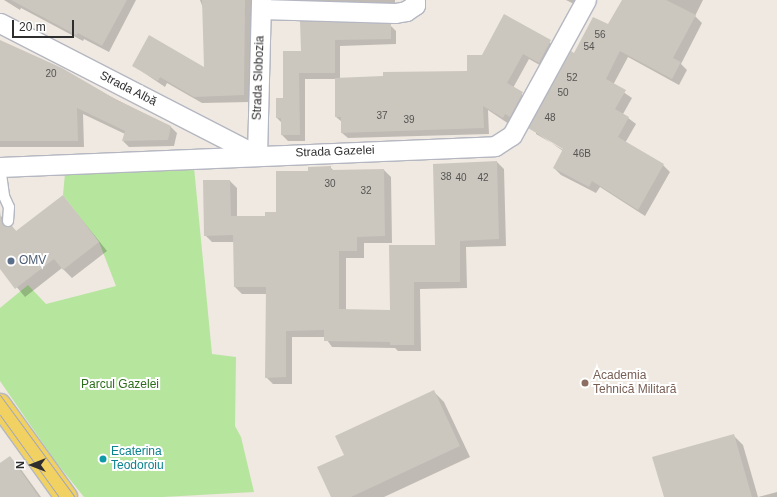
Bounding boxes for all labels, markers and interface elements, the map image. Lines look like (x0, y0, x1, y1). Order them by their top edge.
scale bar (14, 12, 76, 38)
text: 20 m (19, 20, 46, 34)
house number: 56 (594, 29, 606, 41)
street label: Strada Slobozia (250, 35, 268, 121)
house number: 54 (583, 41, 595, 53)
house number: 20 (45, 68, 57, 80)
street label: Strada Albă (97, 68, 159, 110)
house number: 52 (566, 72, 578, 84)
house number: 50 (557, 87, 569, 99)
house number: 37 (376, 110, 388, 122)
house number: 48 (544, 112, 556, 124)
house number: 39 (403, 114, 415, 126)
street label: Strada Gazelei (295, 143, 375, 161)
house number: 46B (573, 148, 591, 160)
house number: 38 (440, 171, 452, 183)
house number: 40 (455, 172, 467, 184)
house number: 42 (477, 172, 489, 184)
house number: 30 (324, 178, 336, 190)
house number: 32 (360, 185, 372, 197)
place label: OMV (19, 254, 46, 268)
marker: OMV (6, 256, 16, 266)
place label: Academia Tehnică Militară (593, 369, 676, 397)
park label: Parcul Gazelei (81, 378, 159, 392)
marker: Academia Tehnică Militară (580, 378, 590, 388)
north arrow (12, 445, 52, 485)
place label: Ecaterina Teodoroiu (111, 445, 164, 473)
marker: Ecaterina Teodoroiu (98, 454, 108, 464)
text: N (14, 461, 26, 469)

